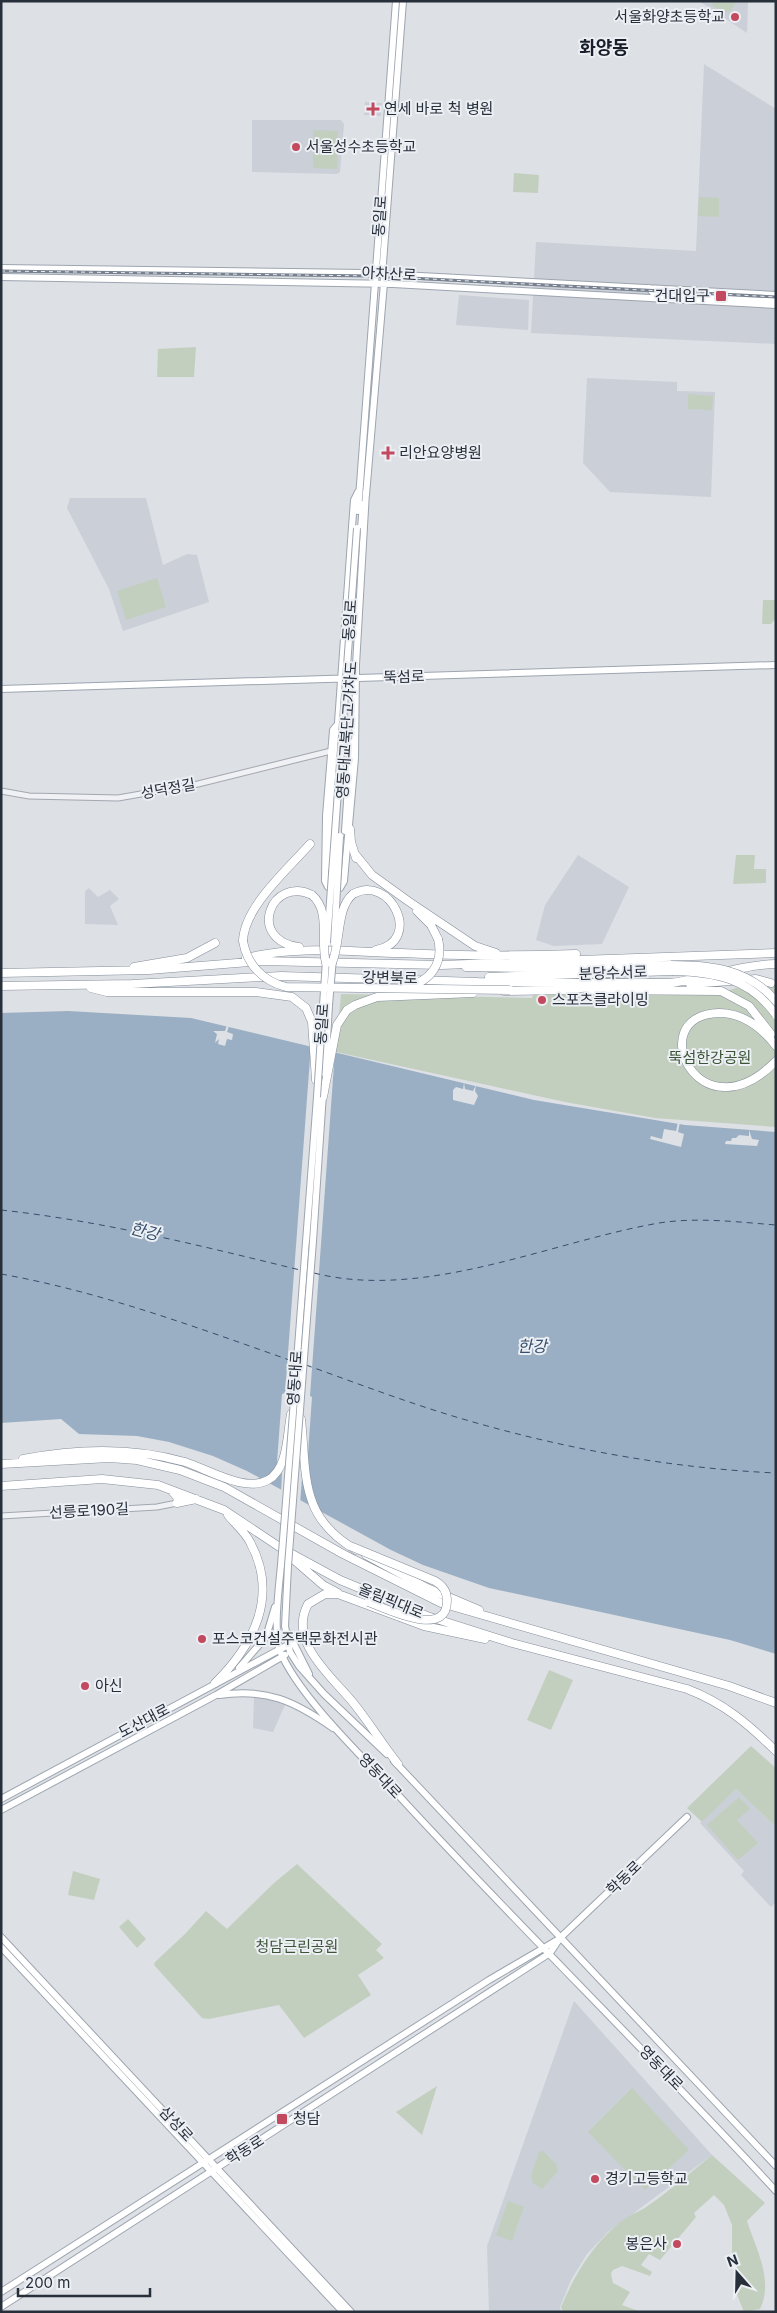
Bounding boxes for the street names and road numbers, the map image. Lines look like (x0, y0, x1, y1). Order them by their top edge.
street label: 동일로 (369, 195, 390, 237)
street label: 아차산로 (361, 263, 417, 284)
street label: 동일로 (339, 599, 360, 641)
street label: 영동대교북단고가차도 (332, 660, 361, 799)
street label: 뚝섬로 (383, 666, 425, 687)
street label: 성덕정길 (139, 774, 197, 803)
street label: 분당수서로 (578, 962, 648, 983)
street label: 강변북로 (362, 968, 418, 987)
street label: 동일로 (311, 1003, 332, 1045)
street label: 영동대로 (283, 1350, 306, 1406)
street label: 선릉로190길 (48, 1499, 129, 1522)
street label: 올림픽대로 (356, 1579, 427, 1622)
street label: 도산대로 (115, 1699, 173, 1742)
street label: 영동대로 (355, 1749, 406, 1802)
street label: 학동로 (602, 1856, 645, 1899)
street label: 영동대로 (635, 2041, 687, 2094)
street label: 삼성로 (155, 2102, 197, 2145)
street label: 학동로 (222, 2131, 267, 2169)

